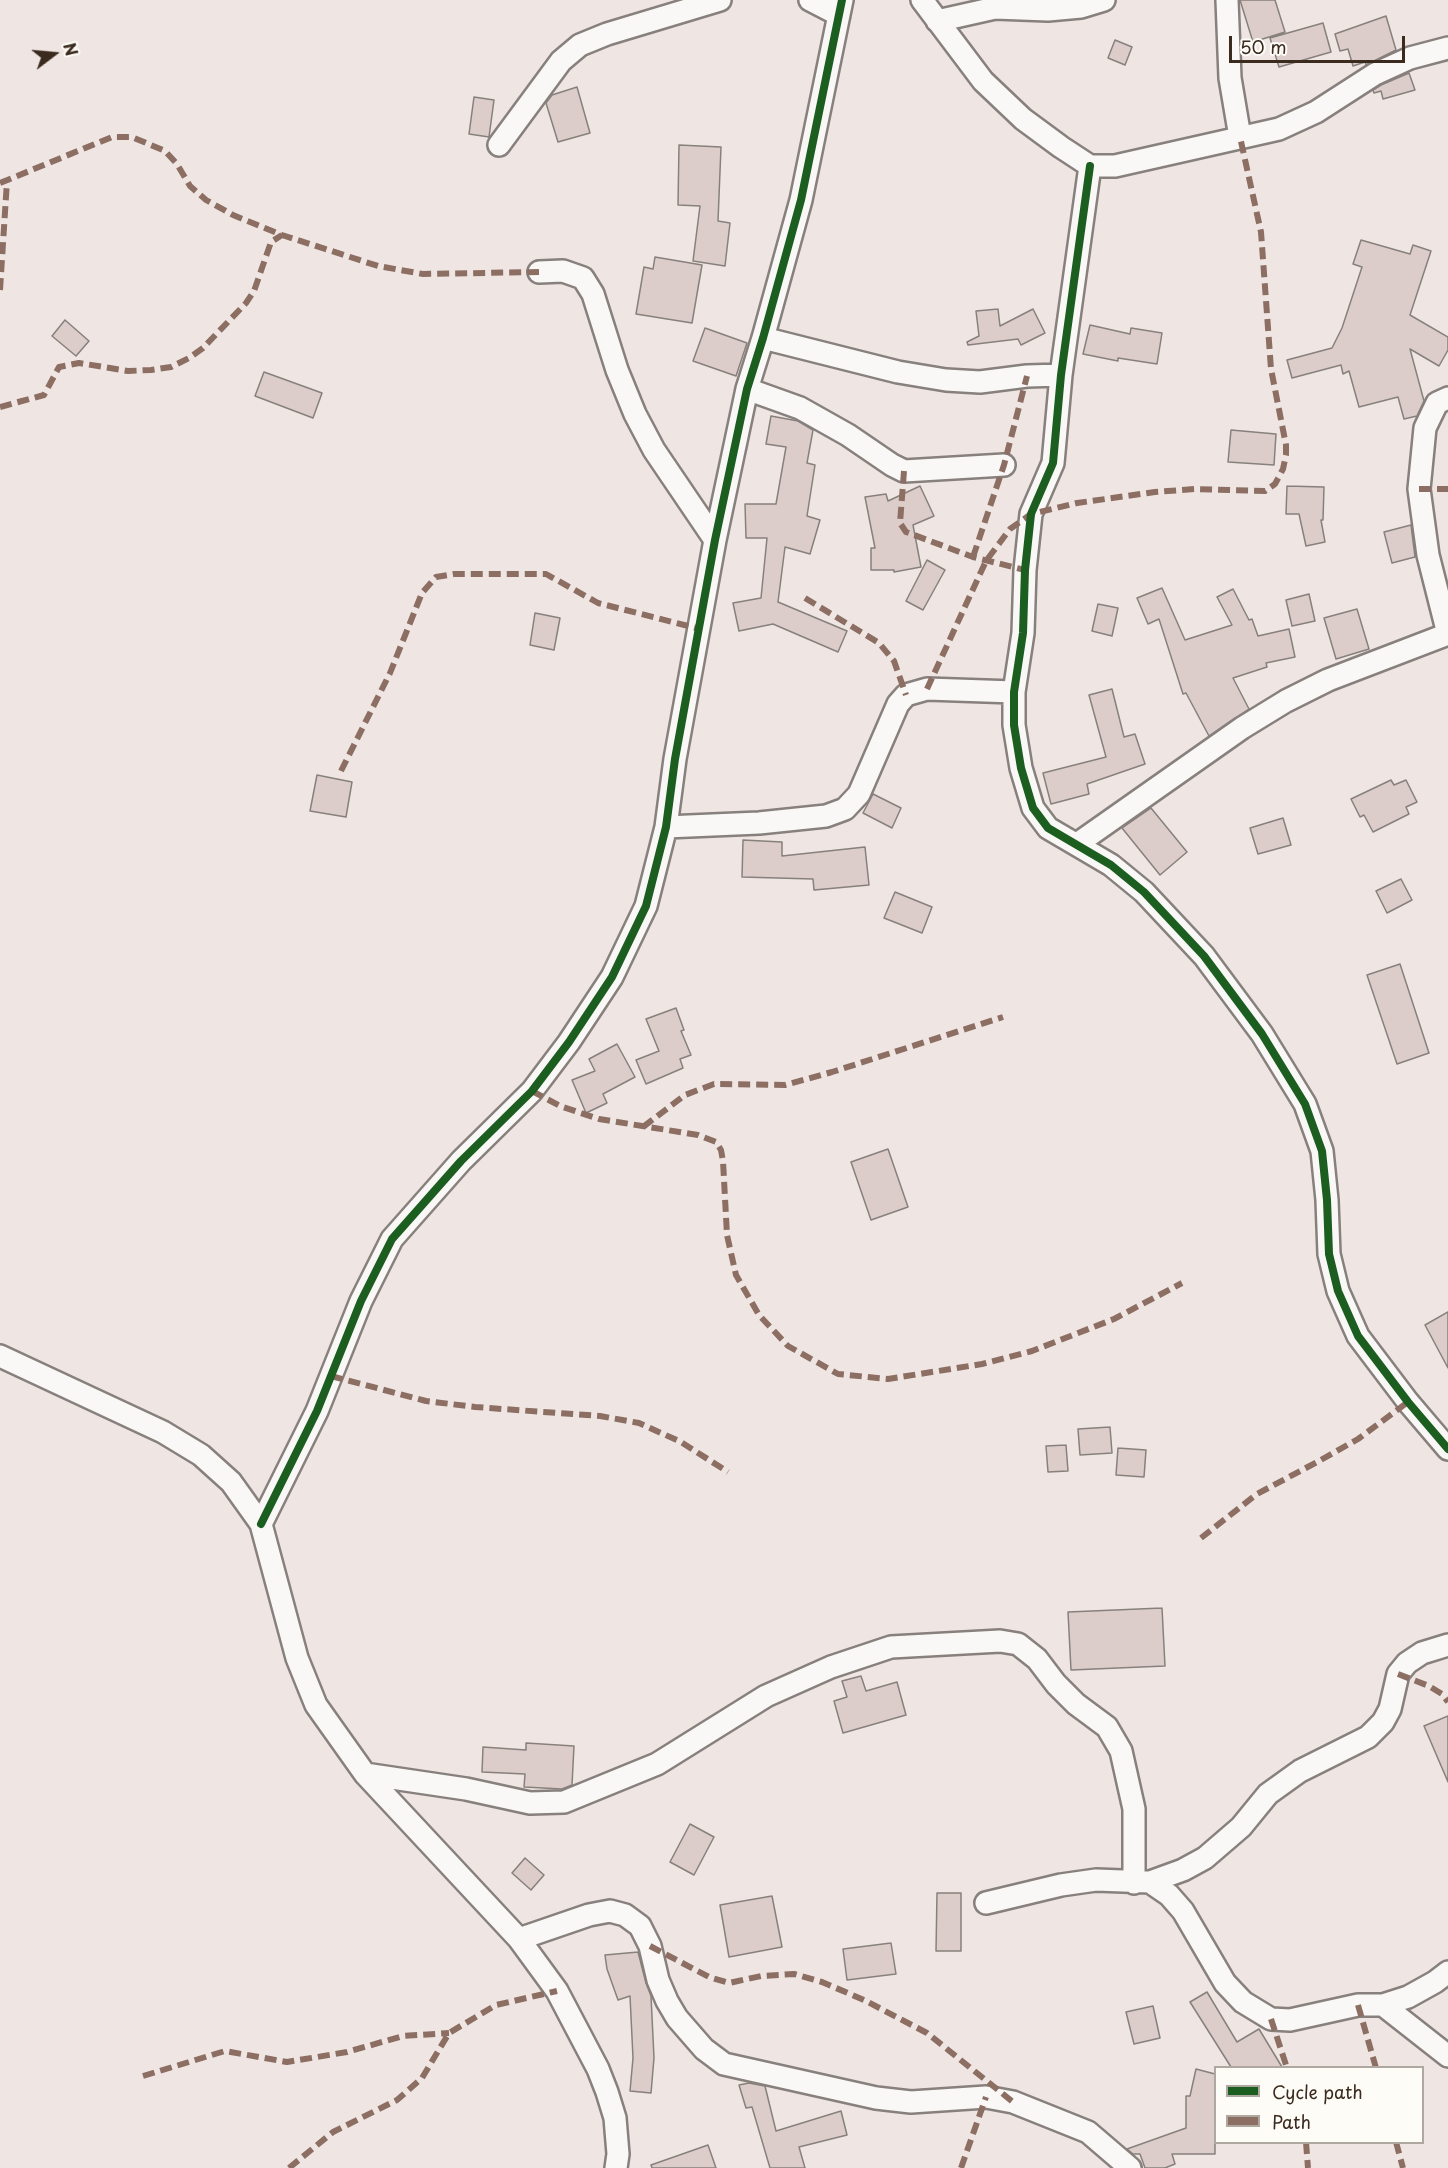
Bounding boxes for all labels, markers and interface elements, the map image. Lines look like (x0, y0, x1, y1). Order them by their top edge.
north arrow (24, 24, 84, 84)
scale bar (1232, 24, 1408, 62)
text: 50 m (1240, 33, 1287, 60)
text: N (58, 40, 85, 58)
legend (1214, 2066, 1424, 2144)
text: Cycle path (1272, 2078, 1363, 2105)
text: Path (1272, 2108, 1311, 2135)

